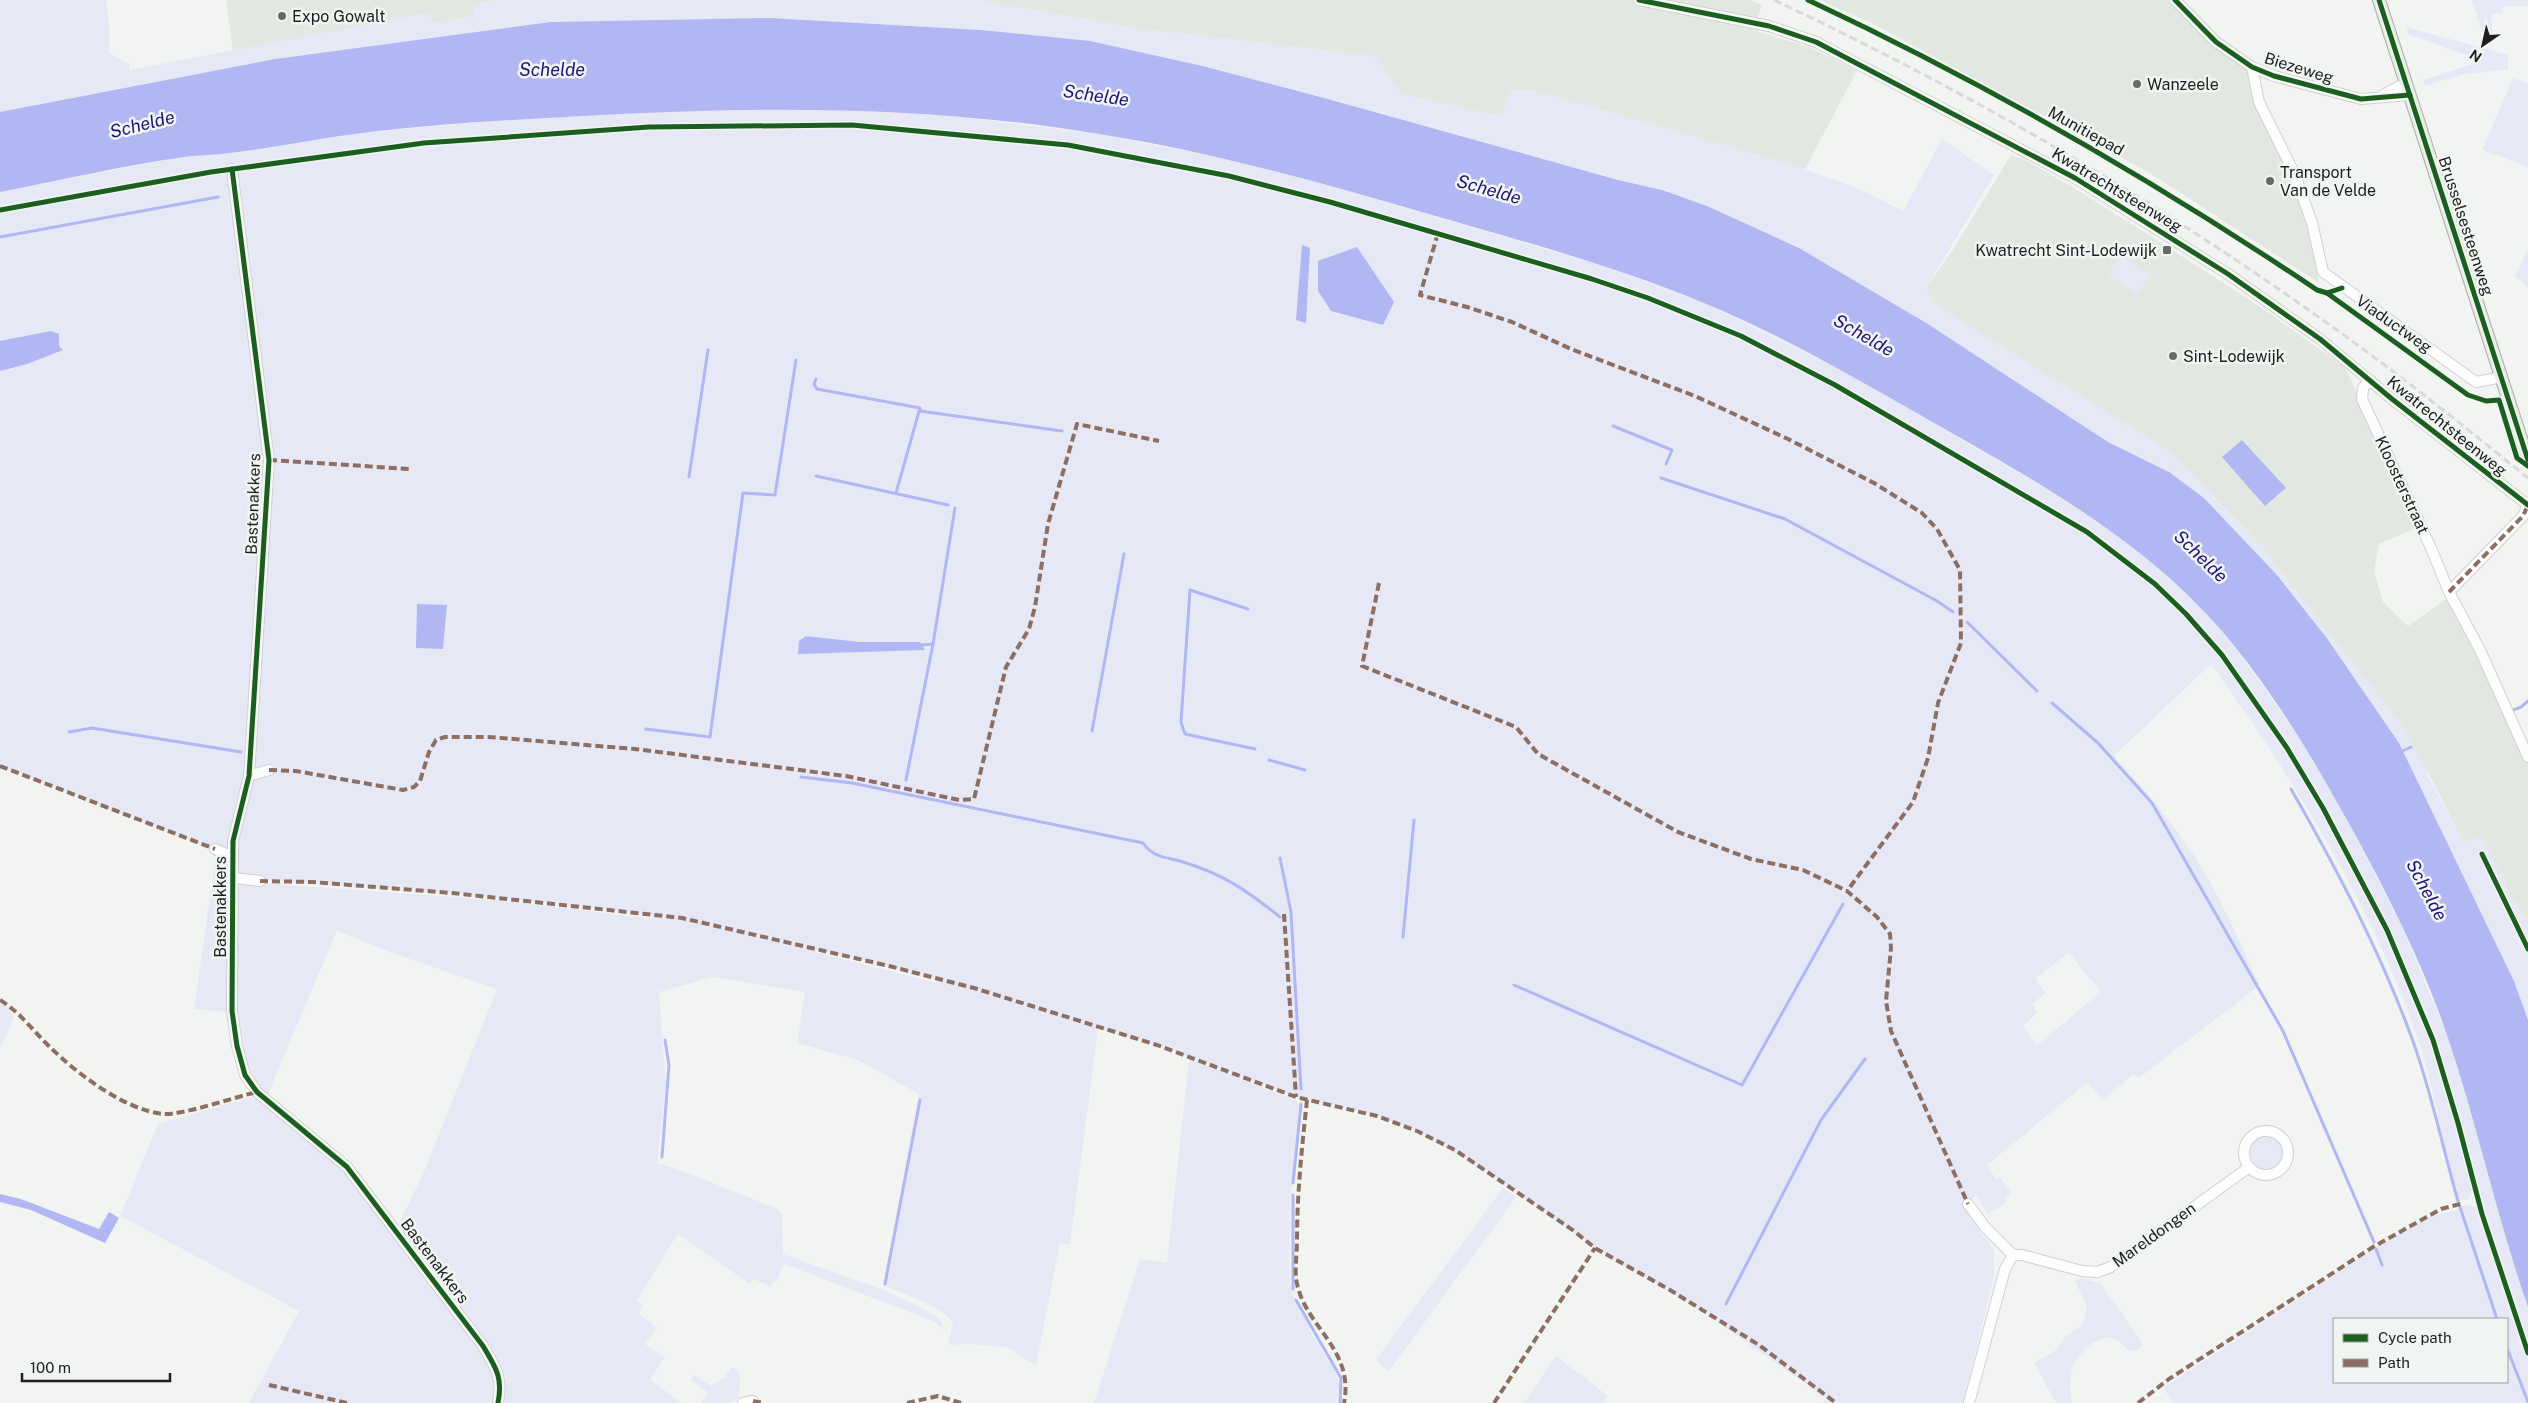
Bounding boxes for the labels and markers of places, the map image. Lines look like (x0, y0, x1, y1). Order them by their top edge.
place label: Expo Gowalt (292, 7, 385, 26)
marker: Expo Gowalt (276, 10, 288, 22)
place label: Wanzeele (2147, 75, 2219, 94)
marker: Wanzeele (2131, 78, 2143, 90)
place label: Transport Van de Velde (2280, 163, 2376, 200)
marker: Transport Van de Velde (2264, 175, 2276, 187)
place label: Kwatrecht Sint-Lodewijk (1975, 241, 2157, 260)
marker: Kwatrecht Sint-Lodewijk (2161, 244, 2173, 256)
place label: Sint-Lodewijk (2183, 347, 2285, 366)
marker: Sint-Lodewijk (2167, 350, 2179, 362)

